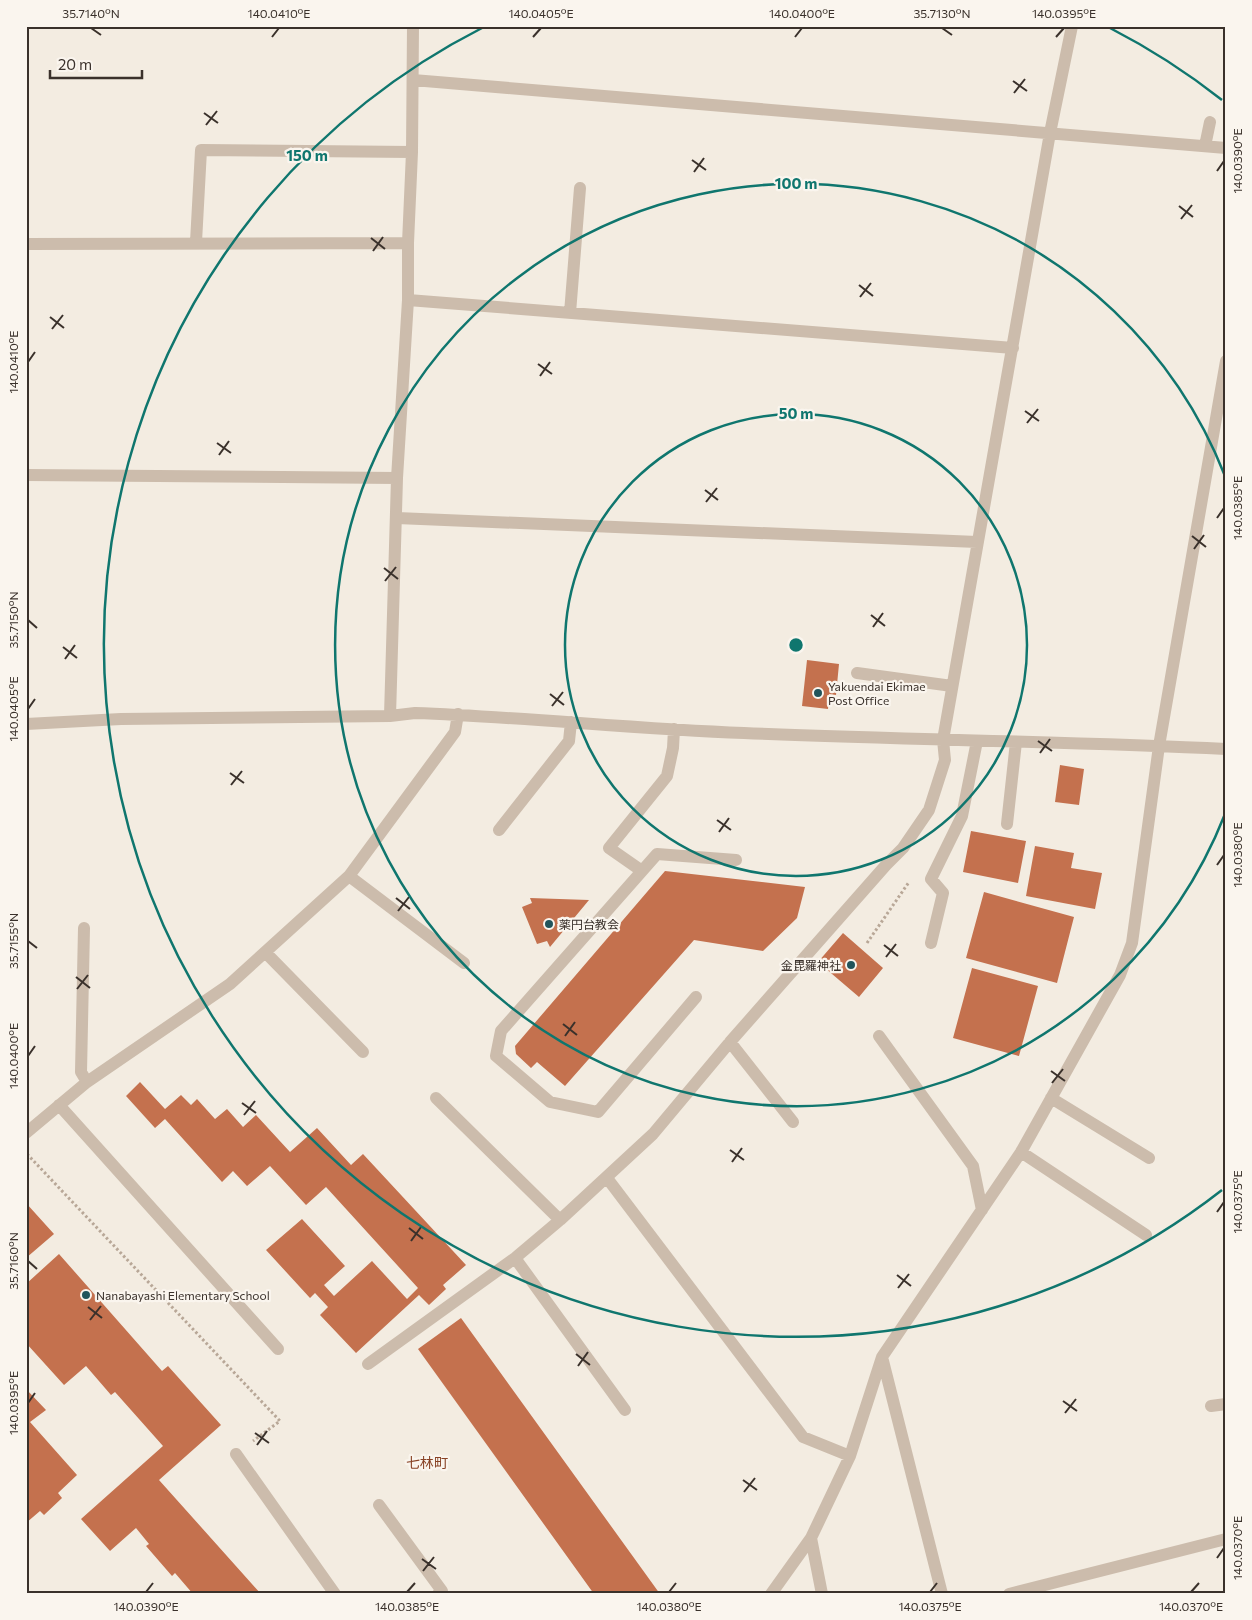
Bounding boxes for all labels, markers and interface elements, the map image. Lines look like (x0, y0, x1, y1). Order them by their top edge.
text: 35.7140°N (62, 6, 120, 20)
text: 140.0410°E (248, 6, 310, 20)
text: 140.0405°E (508, 6, 574, 20)
text: 140.0400°E (769, 6, 835, 20)
text: 35.7130°N (913, 6, 971, 20)
text: 140.0395°E (1032, 6, 1096, 20)
scale bar (50, 48, 142, 80)
text: 20 m (58, 55, 92, 73)
text: 140.0390°E (1230, 128, 1244, 194)
text: 150 m (286, 146, 328, 164)
text: 100 m (775, 174, 817, 192)
text: 140.0410°E (6, 331, 20, 393)
text: 50 m (779, 404, 813, 422)
text: 140.0385°E (1230, 476, 1244, 540)
text: 35.7150°N (6, 591, 20, 649)
centre of rings (787, 636, 805, 654)
text: 140.0405°E (6, 676, 20, 742)
place label: Yakuendai Ekimae Post Office (828, 679, 926, 707)
marker: Yakuendai Ekimae Post Office (812, 687, 824, 699)
text: 140.0380°E (1230, 822, 1244, 888)
text: 35.7155°N (6, 913, 20, 969)
place label: 薬円台教会 (559, 917, 619, 931)
marker: 薬円台教会 (543, 918, 555, 930)
place label: 金毘羅神社 (781, 958, 841, 972)
marker: 金毘羅神社 (845, 959, 857, 971)
text: 140.0400°E (6, 1023, 20, 1089)
text: 140.0375°E (1230, 1170, 1244, 1234)
text: 35.7160°N (6, 1232, 20, 1290)
place label: Nanabayashi Elementary School (96, 1288, 270, 1302)
marker: Nanabayashi Elementary School (80, 1289, 92, 1301)
text: 140.0395°E (6, 1371, 20, 1435)
district label: 七林町 (406, 1454, 448, 1471)
text: 140.0370°E (1230, 1516, 1244, 1580)
text: 140.0390°E (113, 1599, 179, 1613)
text: 140.0385°E (375, 1599, 439, 1613)
text: 140.0380°E (636, 1599, 702, 1613)
text: 140.0375°E (898, 1599, 962, 1613)
text: 140.0370°E (1159, 1599, 1223, 1613)

